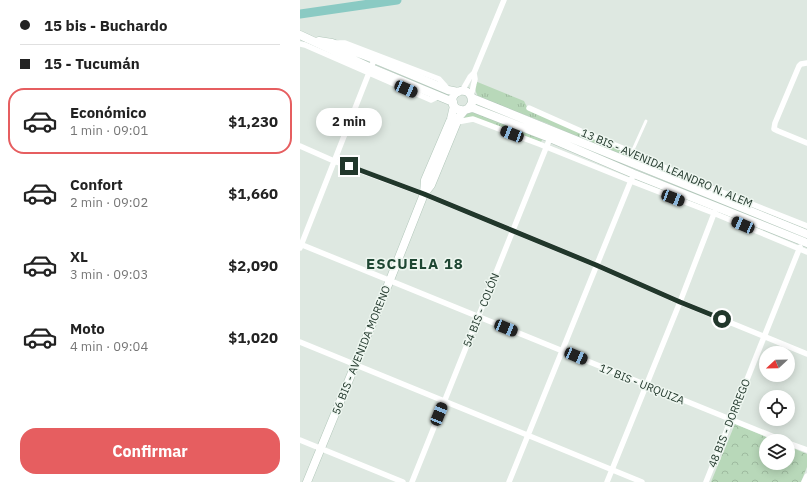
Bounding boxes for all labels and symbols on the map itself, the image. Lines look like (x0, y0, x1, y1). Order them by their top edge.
car (393, 79, 419, 99)
callout: 2 min (316, 108, 382, 136)
car (499, 124, 525, 144)
street label: 13 BIS - AVENIDA LEANDRO N. ALEM (579, 125, 755, 211)
route end (340, 157, 358, 175)
car (660, 188, 686, 208)
car (730, 215, 756, 235)
district label: ESCUELA 18 (366, 254, 464, 273)
street label: 54 BIS - COLÓN (460, 271, 502, 349)
street label: 56 BIS - AVENIDA MORENO (329, 283, 393, 417)
route start (713, 310, 731, 328)
car (493, 318, 519, 338)
car (563, 346, 589, 366)
north arrow (759, 346, 795, 382)
street label: 17 BIS - URQUIZA (597, 360, 687, 408)
street label: 48 BIS - DORREGO (705, 376, 753, 469)
car (429, 401, 449, 427)

